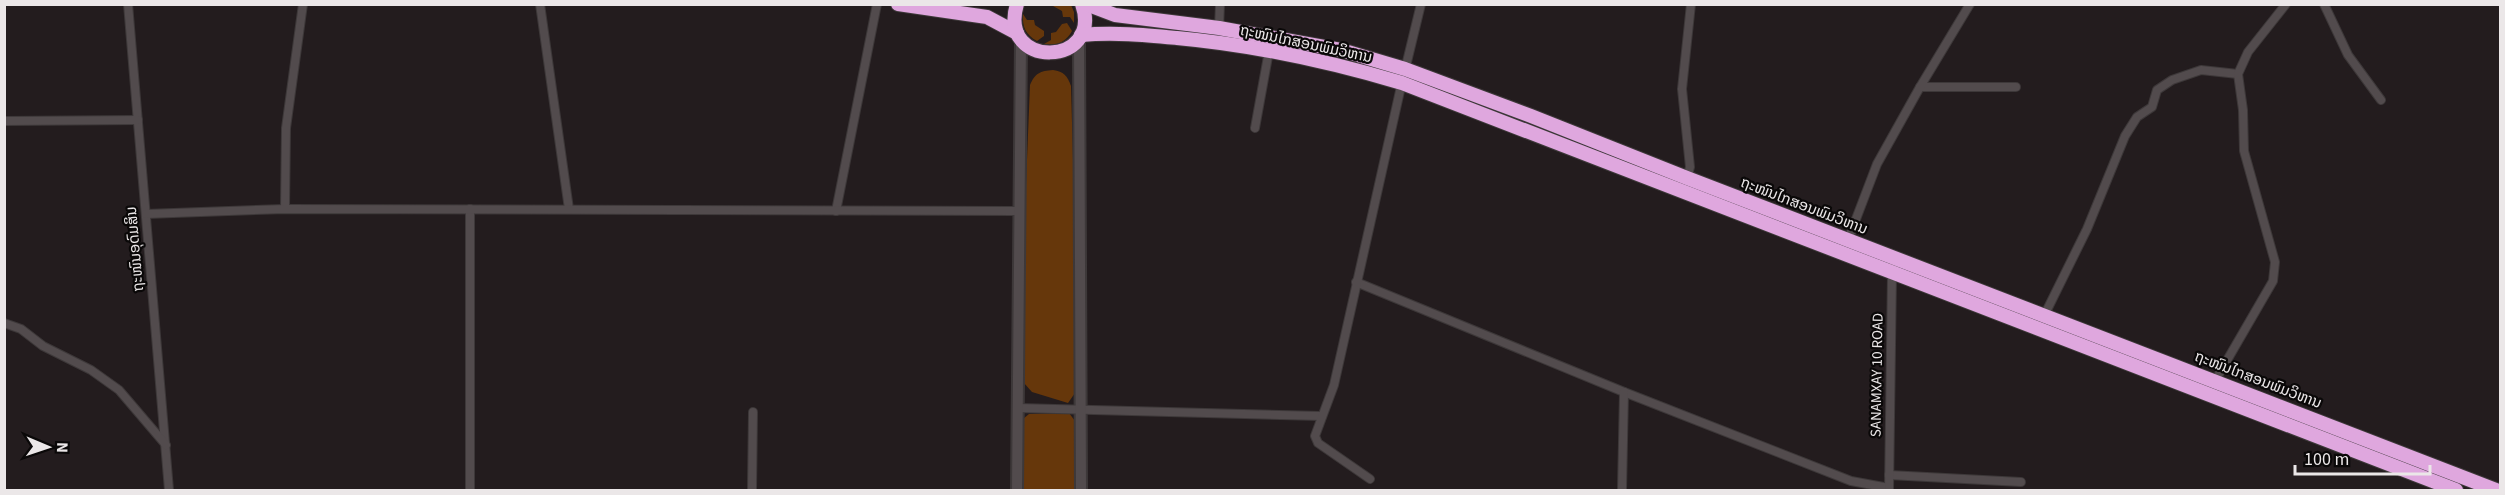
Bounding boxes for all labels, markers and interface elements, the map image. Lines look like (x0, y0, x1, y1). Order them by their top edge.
street label: ຖະໜົນໄກສອນພົມວິຫານ (1238, 20, 1374, 68)
street label: ຖະໜົນໄກສອນພົມວິຫານ (1737, 172, 1871, 240)
street label: ຖະໜົນອຸດົມສິນ (121, 206, 149, 292)
street label: SANAMXAY 10 ROAD (1865, 313, 1889, 437)
street label: ຖະໜົນໄກສອນພົມວິຫານ (2191, 346, 2325, 414)
north arrow (18, 417, 78, 477)
scale bar (2295, 438, 2430, 476)
text: N (51, 442, 73, 453)
text: 100 m (2304, 447, 2349, 472)

